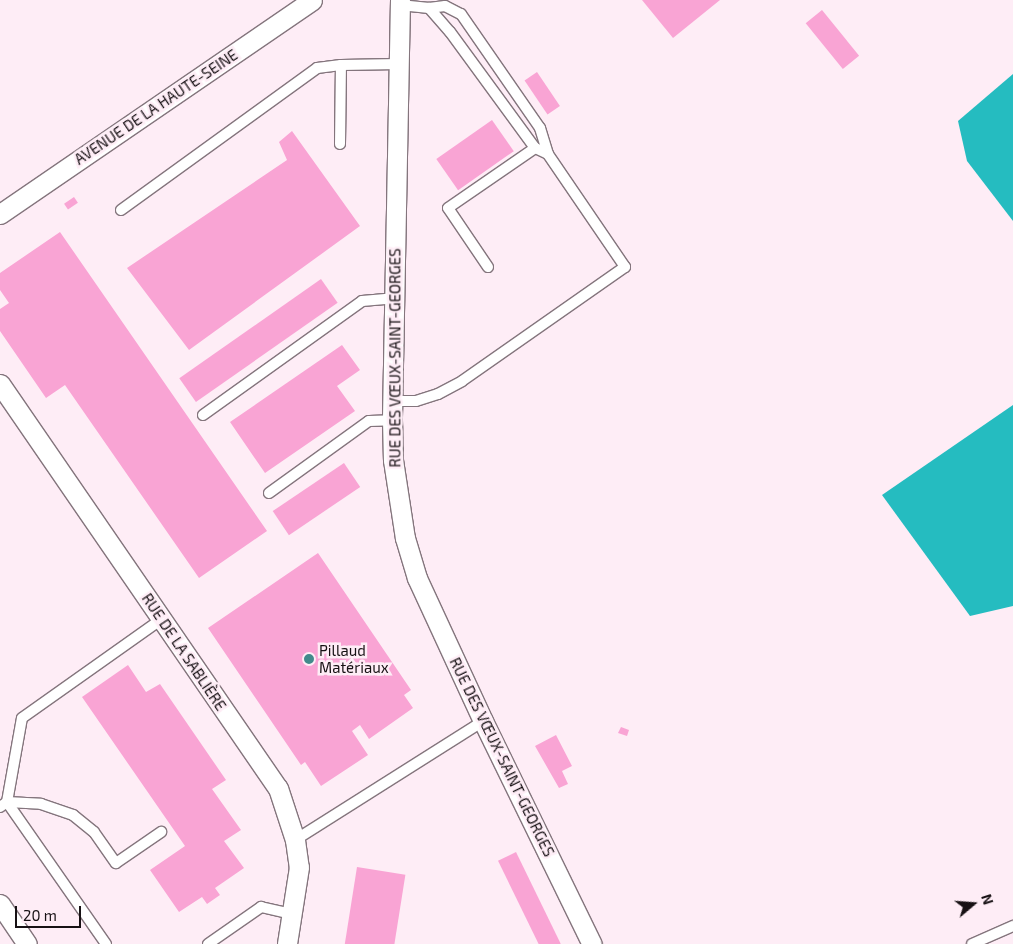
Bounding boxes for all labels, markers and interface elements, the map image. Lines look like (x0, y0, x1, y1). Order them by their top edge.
street label: AVENUE DE LA HAUTE-SEINE (71, 45, 241, 169)
street label: RUE DES VŒUX-SAINT-GEORGES (386, 248, 404, 468)
street label: RUE DE LA SABLIÈRE (138, 590, 230, 714)
place label: Pillaud Matériaux (319, 641, 389, 676)
marker: Pillaud Matériaux (303, 653, 315, 665)
street label: RUE DES VŒUX-SAINT-GEORGES (446, 654, 558, 860)
north arrow (948, 879, 998, 929)
text: N (978, 892, 997, 907)
scale bar (18, 896, 84, 928)
text: 20 m (23, 906, 57, 924)

